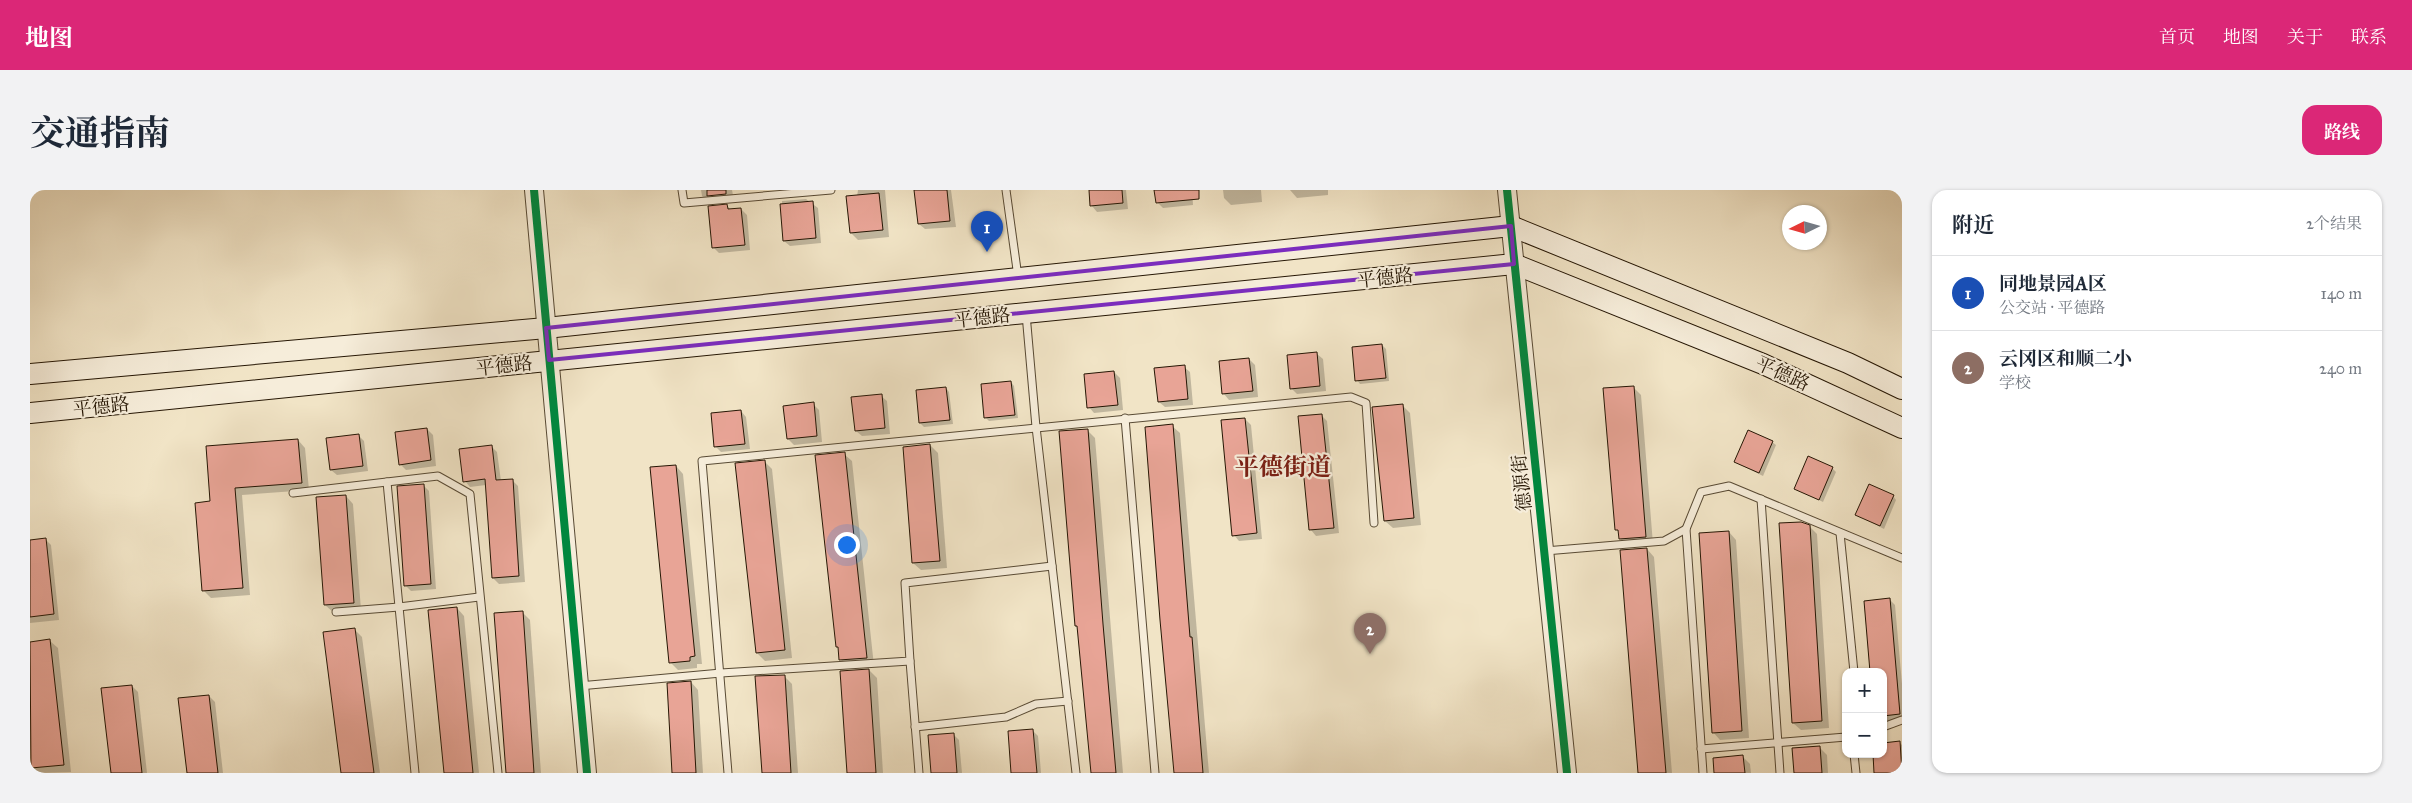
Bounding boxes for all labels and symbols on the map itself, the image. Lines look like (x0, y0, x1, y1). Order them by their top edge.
north arrow (1782, 205, 1827, 250)
pin: 1 (971, 211, 1003, 252)
street label: 平德路 (1355, 263, 1415, 292)
street label: 平德路 (952, 303, 1012, 332)
street label: 平德路 (474, 351, 534, 380)
street label: 平德路 (1752, 351, 1814, 396)
street label: 平德路 (71, 392, 131, 421)
district label: 平德街道 (1235, 452, 1331, 482)
street label: 德源街 (1507, 453, 1536, 513)
your location (834, 532, 860, 558)
pin: 2 (1354, 613, 1386, 654)

